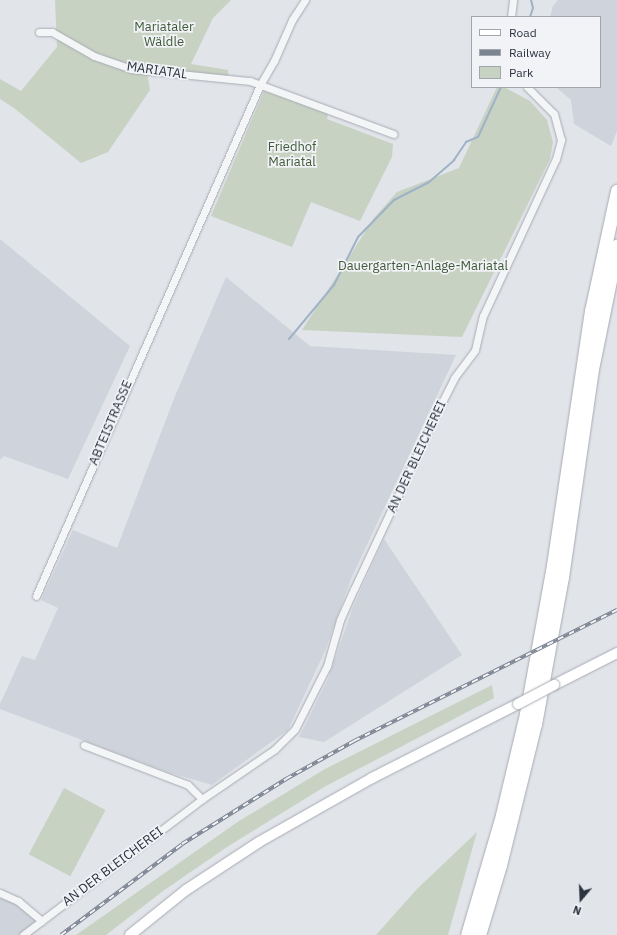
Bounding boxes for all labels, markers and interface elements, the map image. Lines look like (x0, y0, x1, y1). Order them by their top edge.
legend (471, 16, 601, 88)
park label: Mariataler Wäldle (134, 20, 194, 51)
text: Road (509, 25, 537, 40)
text: Railway (509, 45, 551, 60)
street label: MARIATAL (126, 59, 188, 83)
text: Park (509, 65, 533, 80)
park label: Friedhof Mariatal (268, 140, 316, 171)
park label: Dauergarten-Anlage-Mariatal (338, 258, 508, 274)
street label: ABTEISTRASSE (86, 378, 136, 468)
street label: AN DER BLEICHEREI (384, 398, 450, 516)
street label: AN DER BLEICHEREI (60, 824, 166, 910)
north arrow (561, 879, 601, 919)
text: N (571, 902, 583, 918)

